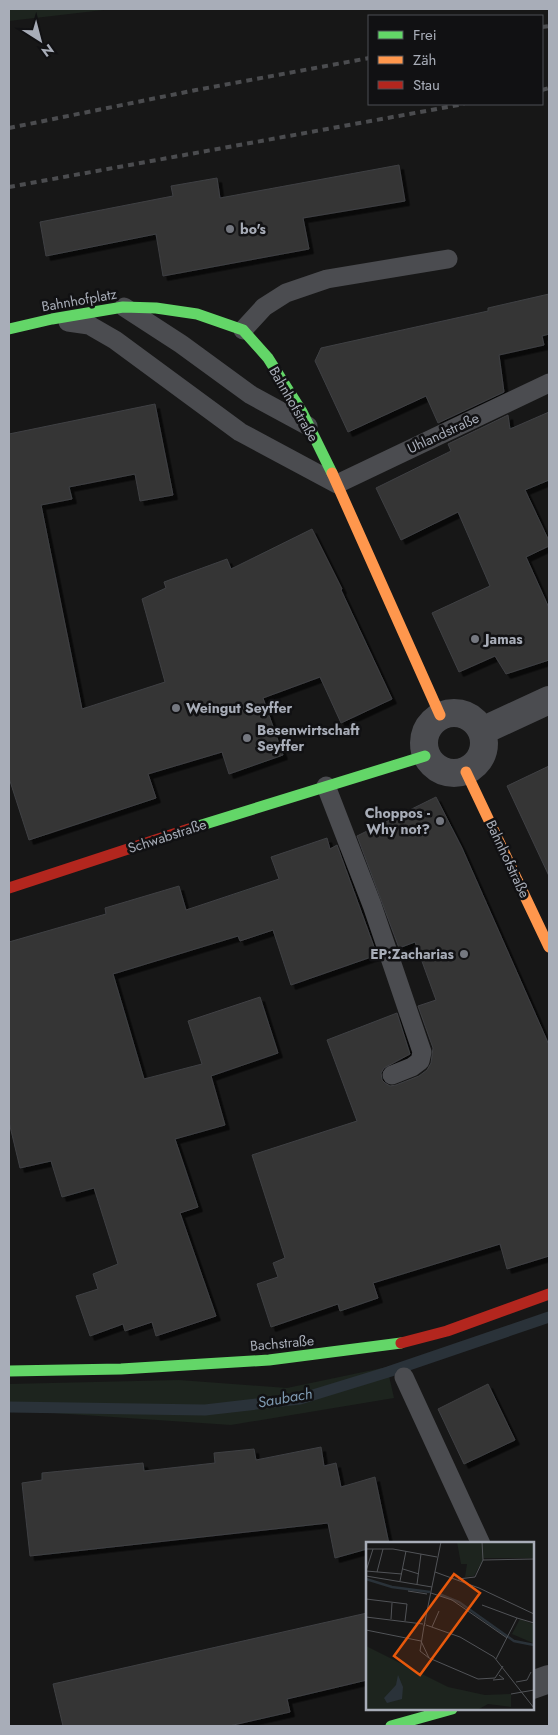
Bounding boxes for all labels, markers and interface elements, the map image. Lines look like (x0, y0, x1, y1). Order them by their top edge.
north arrow (15, 15, 65, 65)
legend (368, 15, 543, 105)
text: Frei (413, 24, 437, 46)
text: N (37, 39, 58, 62)
text: Zäh (413, 49, 436, 71)
text: Stau (413, 74, 440, 96)
place label: bo's (240, 219, 266, 239)
marker: bo's (224, 223, 236, 235)
street label: Bahnhofplatz (40, 283, 119, 316)
street label: Bahnhofstraße (264, 363, 324, 445)
street label: Uhlandstraße (404, 408, 482, 458)
place label: Jamas (482, 629, 523, 649)
marker: Jamas (469, 633, 481, 645)
place label: Weingut Seyffer (186, 698, 292, 718)
marker: Weingut Seyffer (170, 702, 182, 714)
place label: Besenwirtschaft Seyffer (257, 720, 360, 756)
marker: Besenwirtschaft Seyffer (241, 732, 253, 744)
place label: Choppos - Why not? (365, 803, 431, 839)
street label: Schwabstraße (125, 814, 209, 858)
marker: Choppos - Why not? (434, 815, 446, 827)
street label: Bahnhofstraße (481, 817, 535, 901)
place label: EP:Zacharias (370, 944, 455, 964)
marker: EP:Zacharias (458, 948, 470, 960)
street label: Bachstraße (249, 1330, 315, 1356)
water label: Saubach (256, 1382, 314, 1414)
inset map (366, 1542, 533, 1710)

